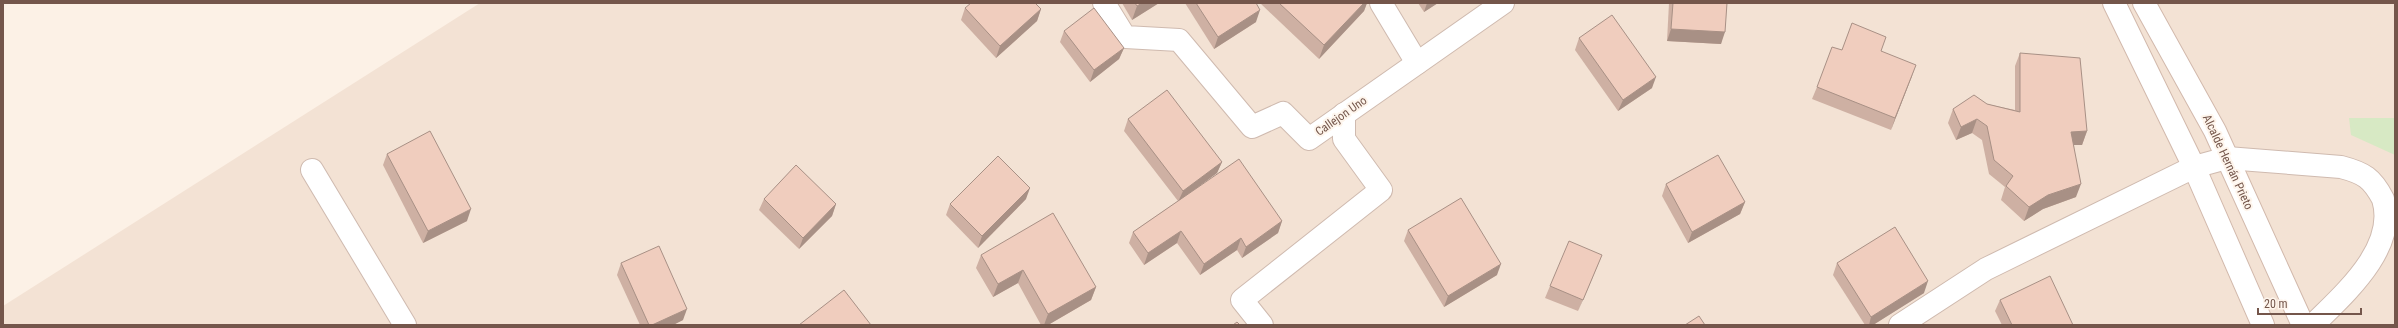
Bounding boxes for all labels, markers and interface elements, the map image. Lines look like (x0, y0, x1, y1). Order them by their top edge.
street label: Callejon Uno (1313, 93, 1369, 139)
street label: Alcalde Hernán Prieto (2200, 112, 2256, 212)
scale bar (2258, 290, 2361, 316)
text: 20 m (2264, 297, 2288, 311)

